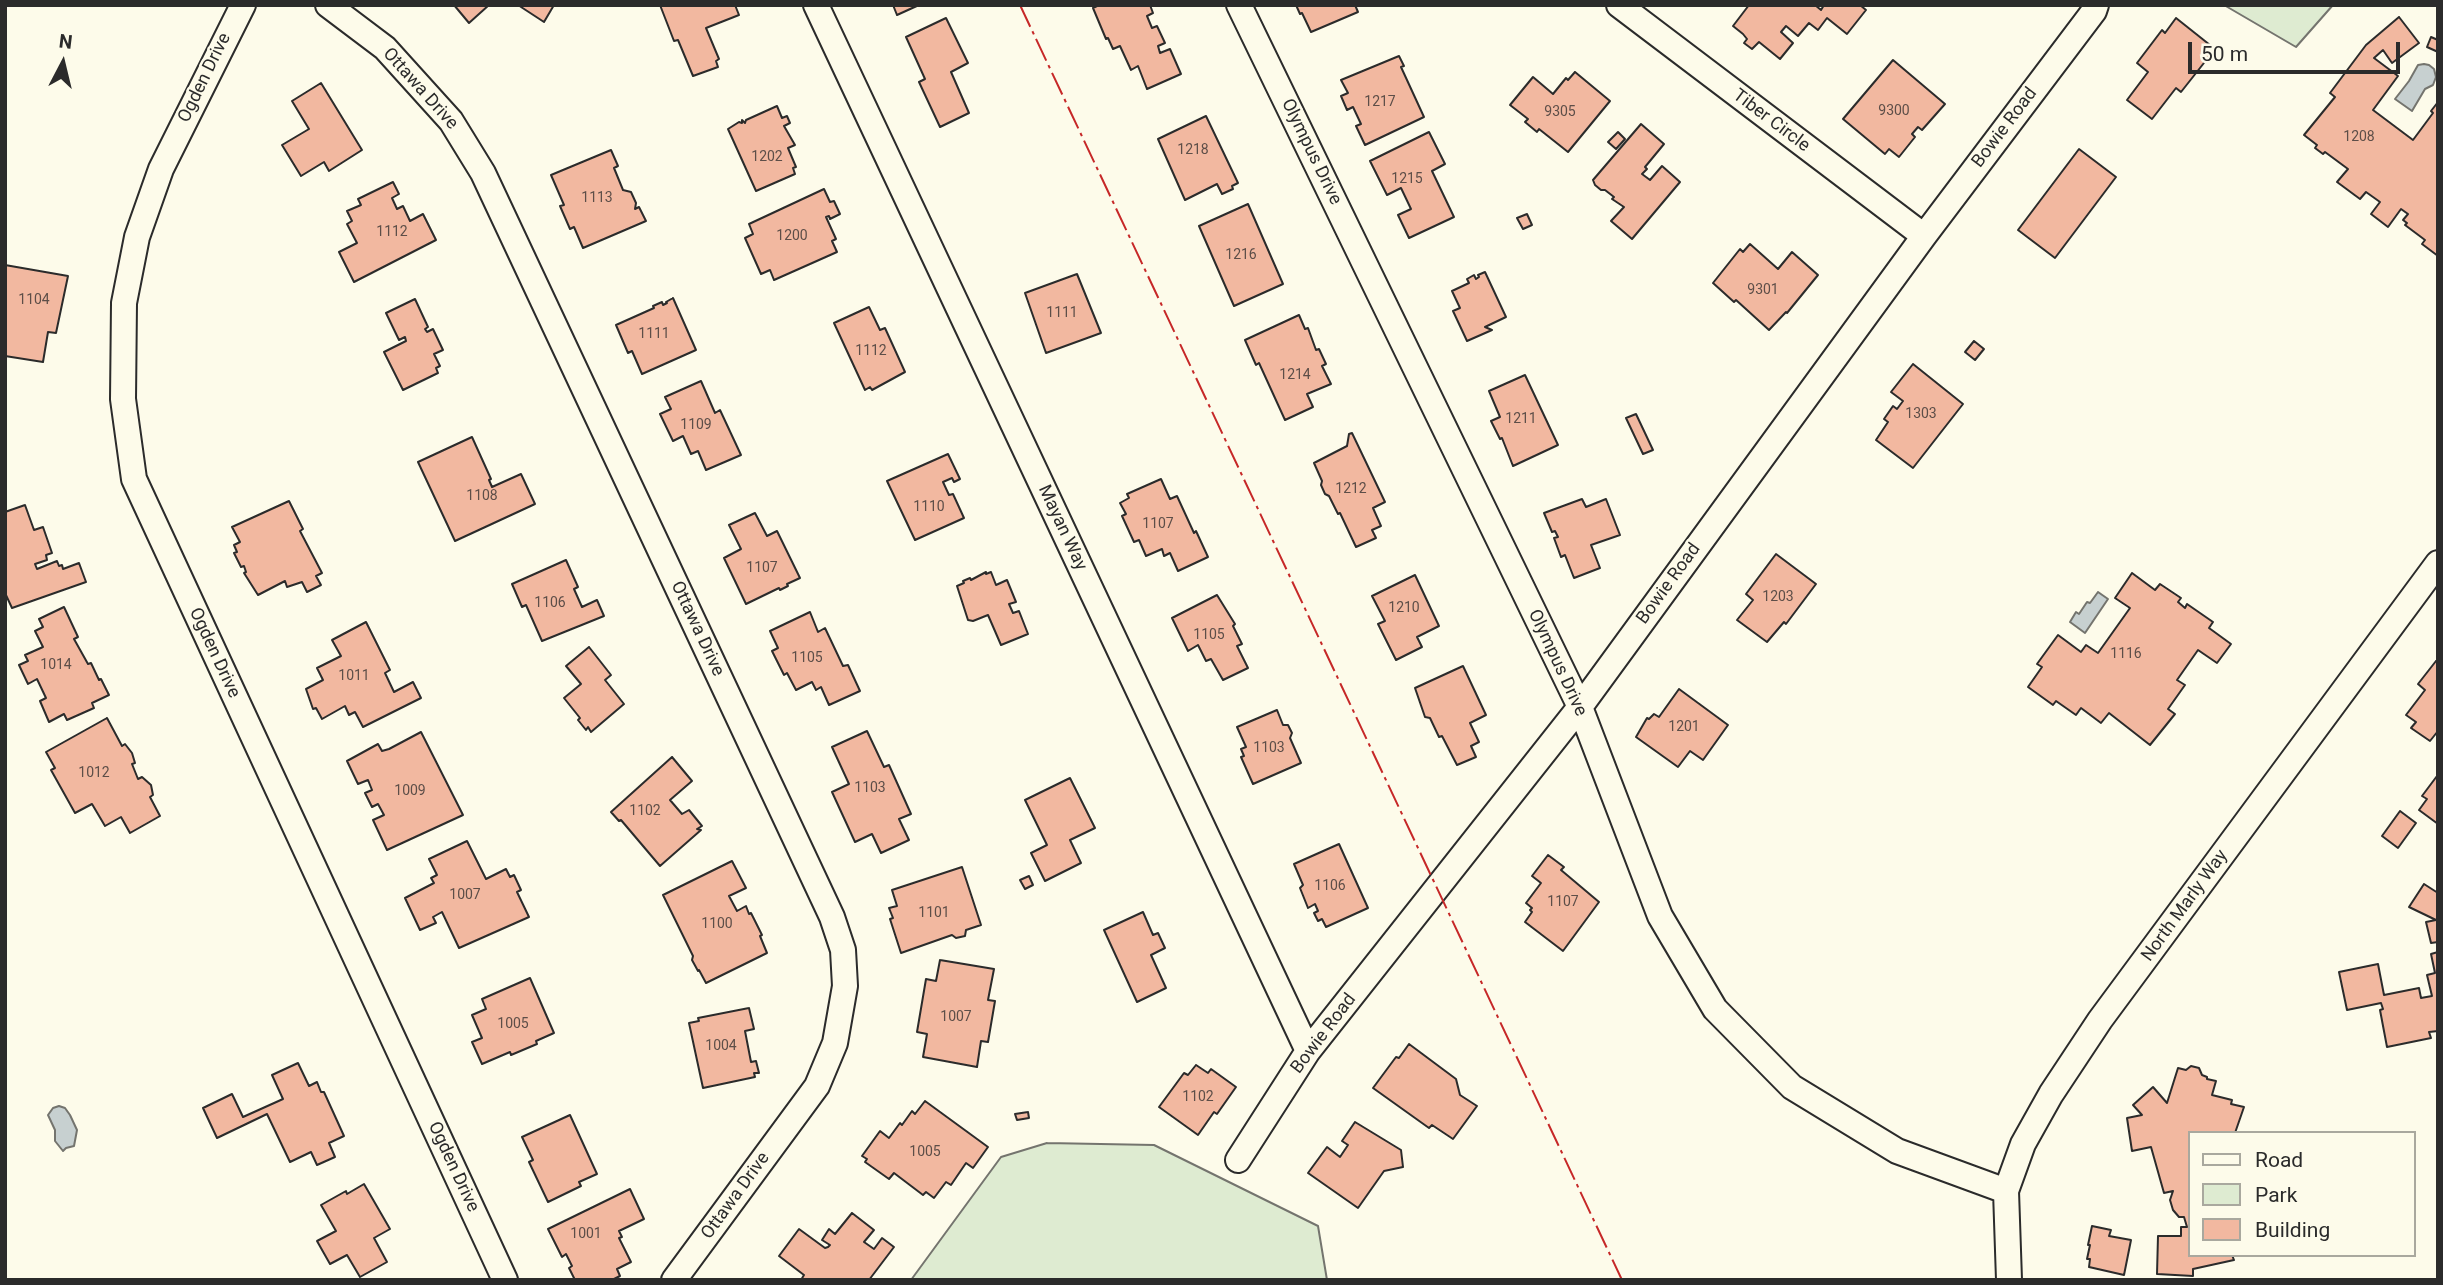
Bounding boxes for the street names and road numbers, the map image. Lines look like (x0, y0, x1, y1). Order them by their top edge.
street label: Ogden Drive (174, 30, 236, 126)
street label: Ottawa Drive (378, 44, 462, 134)
street label: Bowie Road (1968, 84, 2042, 172)
street label: Tiber Circle (1728, 85, 1814, 157)
street label: Olympus Drive (1276, 95, 1346, 209)
street label: Mayan Way (1033, 482, 1091, 574)
street label: Bowie Road (1632, 539, 1706, 629)
street label: Ottawa Drive (666, 578, 728, 680)
street label: Ogden Drive (184, 604, 244, 702)
street label: Olympus Drive (1523, 606, 1591, 720)
street label: North Marly Way (2137, 846, 2233, 966)
street label: Bowie Road (1287, 990, 1361, 1078)
street label: Ogden Drive (423, 1118, 483, 1216)
street label: Ottawa Drive (697, 1148, 775, 1244)

